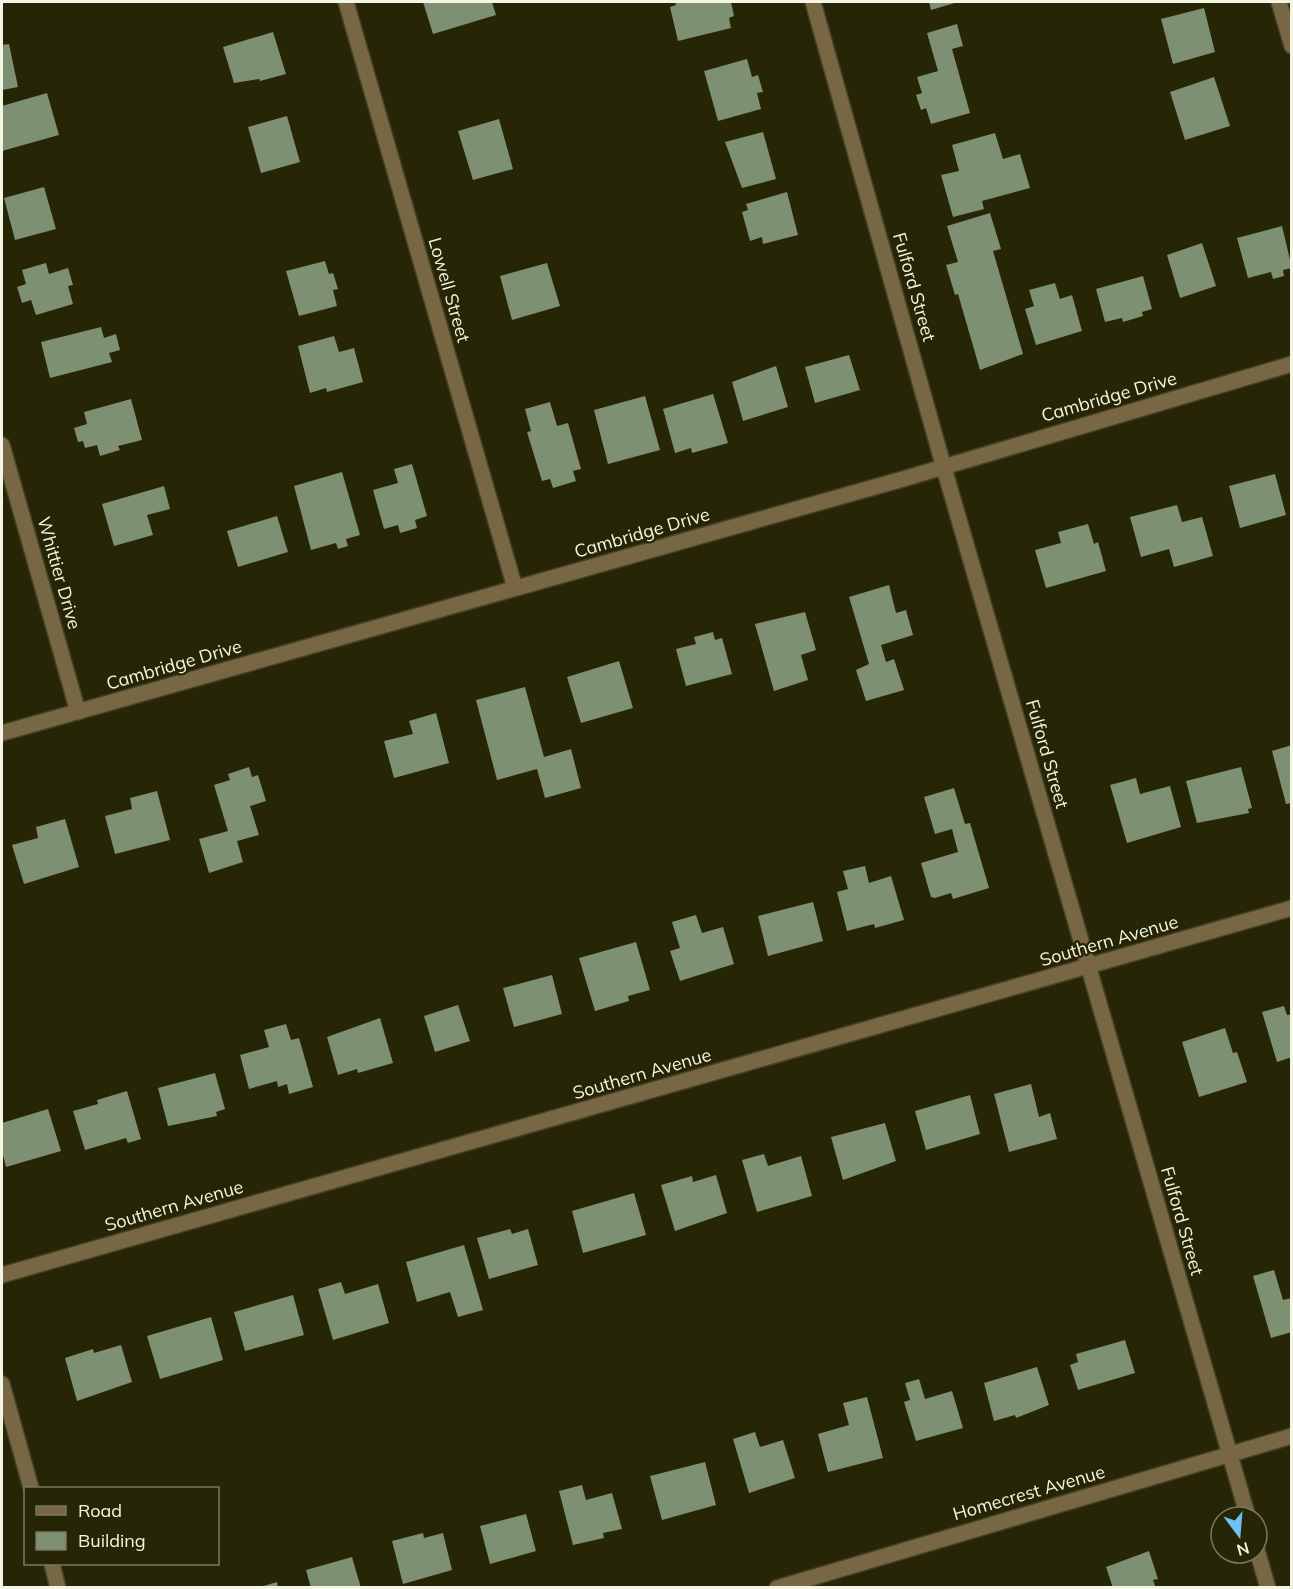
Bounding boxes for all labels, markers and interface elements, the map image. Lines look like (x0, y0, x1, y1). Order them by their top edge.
street label: Fulford Street (888, 230, 941, 344)
street label: Lowell Street (424, 235, 475, 345)
street label: Cambridge Drive (1038, 366, 1179, 427)
street label: Cambridge Drive (571, 502, 712, 563)
street label: Whittier Drive (32, 514, 87, 632)
street label: Cambridge Drive (103, 634, 244, 695)
street label: Fulford Street (1021, 697, 1074, 811)
street label: Southern Avenue (1037, 910, 1181, 971)
street label: Southern Avenue (570, 1043, 714, 1104)
street label: Fulford Street (1156, 1164, 1209, 1278)
street label: Southern Avenue (102, 1175, 246, 1236)
street label: Homecrest Avenue (950, 1460, 1108, 1525)
legend (24, 1487, 219, 1565)
text: Road (78, 1499, 122, 1522)
north arrow (1209, 1505, 1269, 1565)
text: Building (78, 1529, 146, 1552)
text: N (1235, 1538, 1252, 1561)

